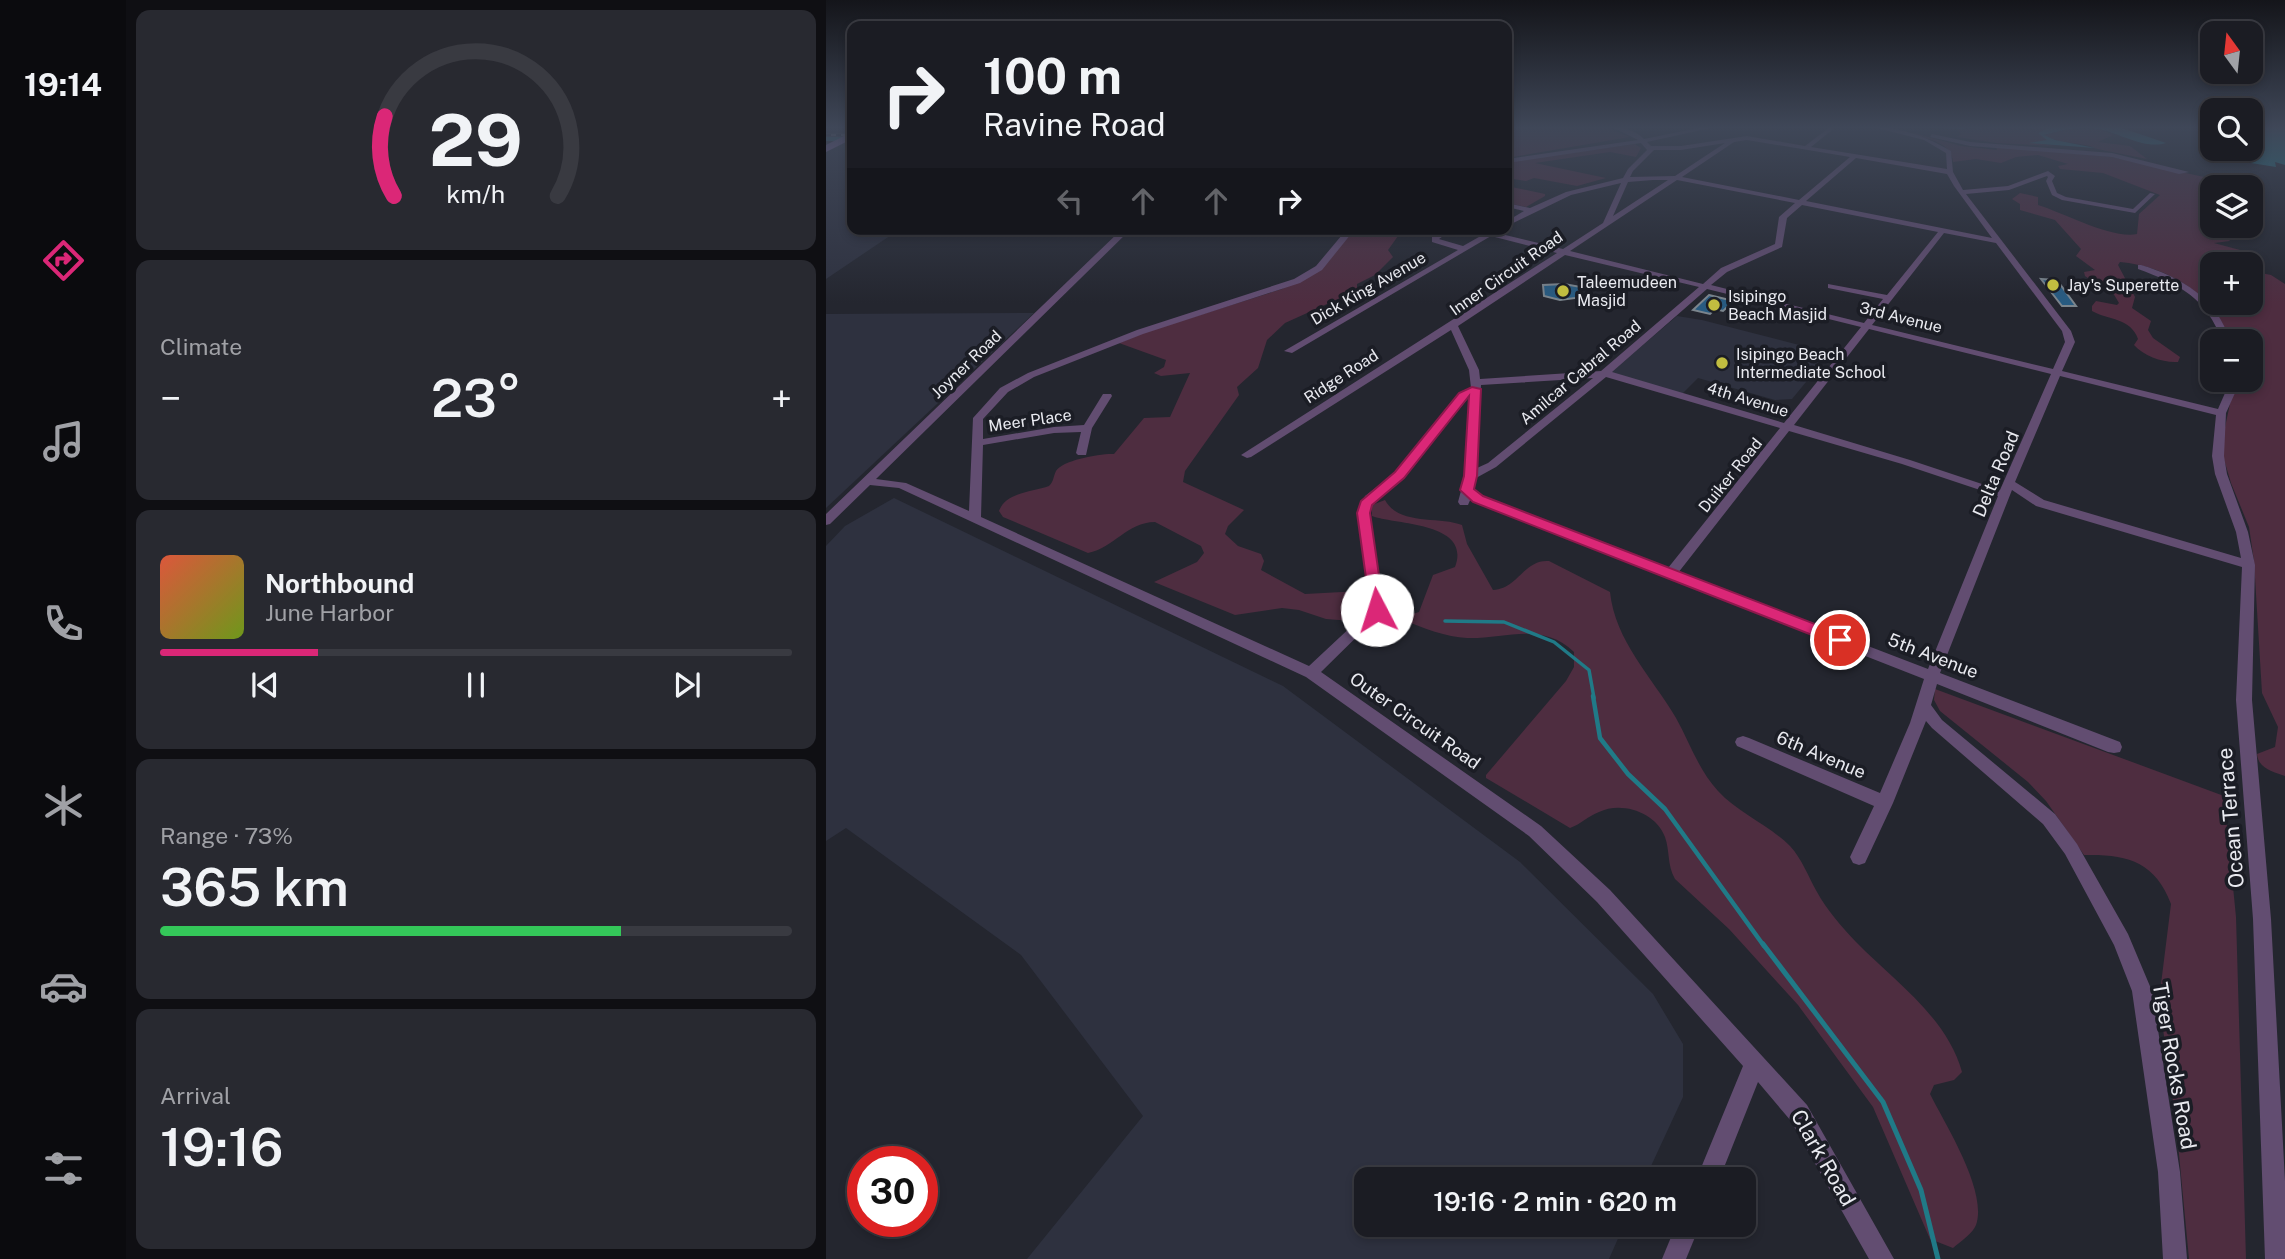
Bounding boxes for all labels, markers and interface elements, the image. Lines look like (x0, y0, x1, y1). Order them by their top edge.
north arrow (2200, 21, 2263, 84)
map controls (2200, 21, 2263, 392)
text: 100 m (983, 47, 1122, 105)
icon: right (868, 49, 959, 140)
text: 19:14 (24, 66, 102, 103)
text: 29 (429, 97, 523, 182)
button: search (2200, 98, 2263, 161)
text: Ravine Road (983, 106, 1166, 143)
button: layers (2200, 175, 2263, 238)
text: km/h (447, 179, 505, 209)
icon: left (1051, 182, 1089, 220)
icon: ahead (1124, 182, 1162, 220)
icon: ahead (1197, 182, 1235, 220)
icon: right (1270, 182, 1308, 220)
street label: Inner Circuit Road (1446, 227, 1566, 319)
icon: directions (39, 236, 88, 285)
street label: Dick King Avenue (1307, 248, 1429, 329)
button: + (2200, 252, 2263, 315)
place label: Taleemudeen Masjid (1577, 273, 1677, 310)
place label: Jay's Superette (2067, 276, 2179, 295)
marker: Jay's Superette (2045, 277, 2061, 293)
marker: Taleemudeen Masjid (1555, 283, 1571, 299)
place label: Isipingo Beach Masjid (1728, 287, 1827, 324)
marker: Isipingo Beach Masjid (1706, 297, 1722, 313)
street label: 3rd Avenue (1858, 298, 1944, 337)
street label: Amilcar Cabral Road (1516, 316, 1645, 429)
street label: Joyner Road (927, 326, 1005, 402)
button: − (2200, 329, 2263, 392)
text: Climate (160, 333, 242, 360)
street label: Ridge Road (1301, 345, 1382, 407)
place label: Isipingo Beach Intermediate School (1736, 345, 1886, 382)
marker: Isipingo Beach Intermediate School (1714, 355, 1730, 371)
text: 23° (431, 368, 521, 429)
text: − (160, 376, 181, 421)
text: + (771, 376, 792, 421)
street label: 4th Avenue (1705, 378, 1791, 421)
street label: Meer Place (987, 405, 1073, 436)
icon: music (39, 417, 88, 466)
street label: Delta Road (1968, 428, 2023, 520)
street label: Duiker Road (1695, 434, 1766, 516)
text: Northbound (265, 568, 414, 599)
position arrow (1340, 573, 1414, 647)
icon: phone (39, 599, 88, 648)
text: June Harbor (265, 599, 394, 626)
pin (1810, 610, 1870, 670)
icon: arrive (1821, 621, 1859, 659)
street label: 5th Avenue (1885, 629, 1981, 682)
icon: previous (246, 666, 284, 704)
icon: pause (457, 666, 495, 704)
icon: next (668, 666, 706, 704)
street label: Outer Circuit Road (1346, 668, 1485, 774)
street label: 6th Avenue (1773, 726, 1869, 783)
street label: Ocean Terrace (2212, 747, 2249, 889)
icon: climate (39, 781, 88, 830)
text: Range · 73% (160, 822, 293, 849)
text: 365 km (160, 857, 349, 918)
icon: car (39, 962, 88, 1011)
street label: Tiger Rocks Road (2147, 980, 2202, 1152)
text: Arrival (160, 1082, 231, 1109)
street label: Clark Road (1786, 1105, 1861, 1210)
text: 19:16 (160, 1117, 283, 1178)
icon: filters (39, 1144, 88, 1193)
speed limit sign: 30 (847, 1146, 938, 1237)
text: 19:16 · 2 min · 620 m (1433, 1186, 1677, 1217)

